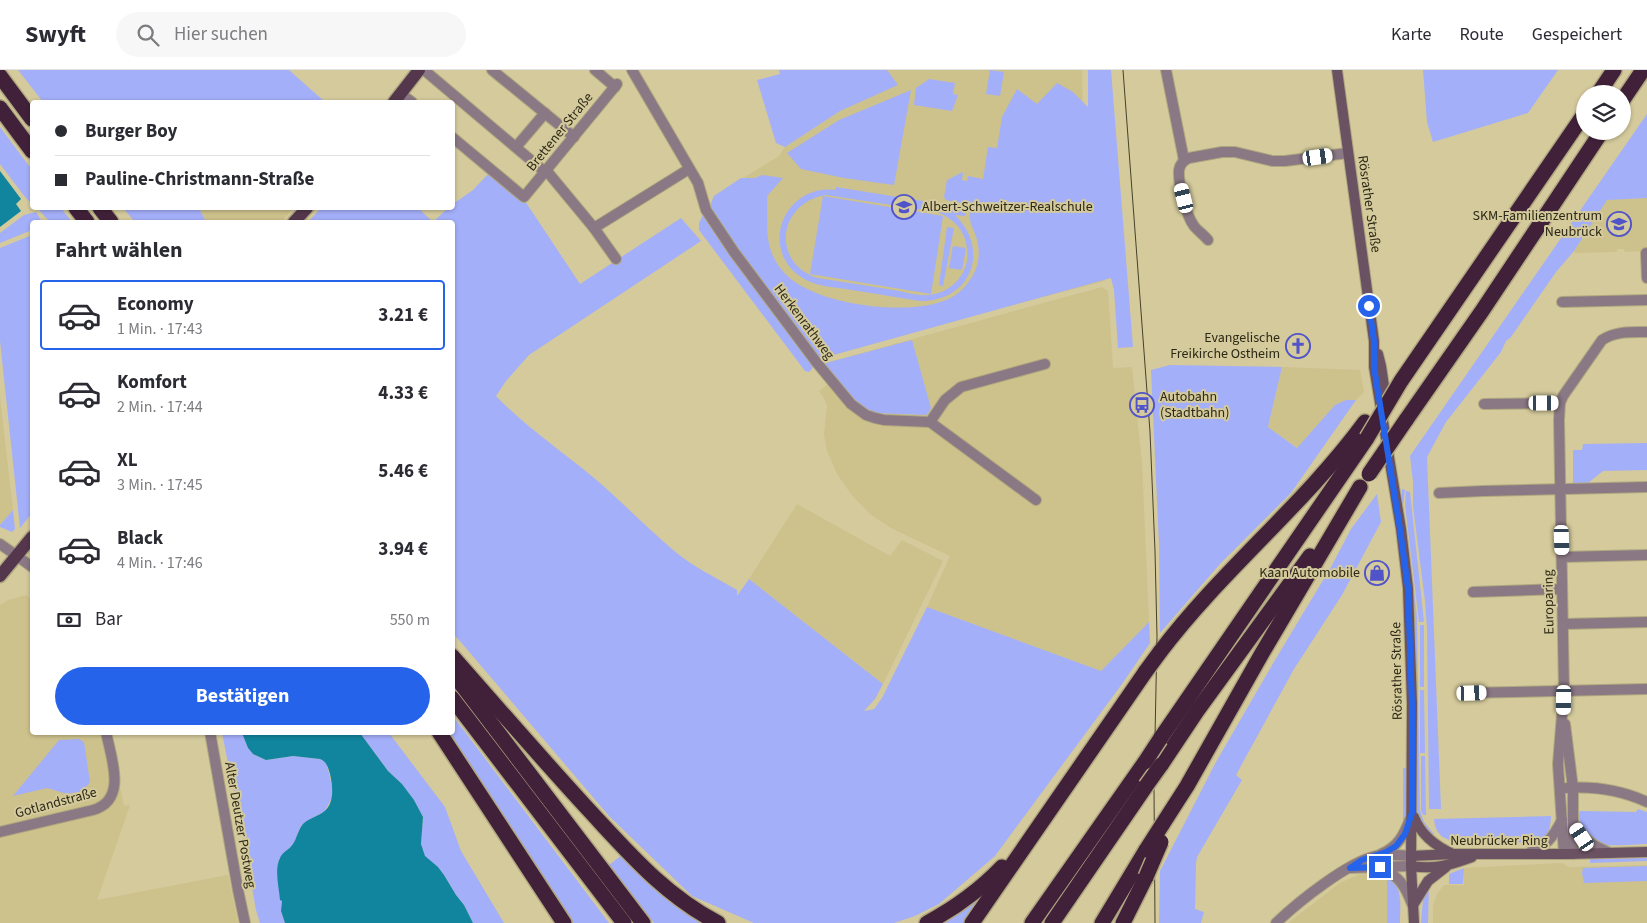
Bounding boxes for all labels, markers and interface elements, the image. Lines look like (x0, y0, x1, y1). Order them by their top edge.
search box (116, 12, 466, 57)
text: Swyft (25, 17, 86, 52)
icon: search (134, 21, 162, 49)
text: Hier suchen (174, 21, 268, 48)
text: Karte (1391, 22, 1431, 47)
text: Route (1459, 22, 1504, 47)
text: Gespeichert (1532, 22, 1622, 47)
map controls (1576, 85, 1631, 140)
button: layers (1576, 85, 1631, 140)
street label: Brettener Straße (522, 88, 598, 176)
text: Burger Boy (85, 118, 177, 145)
car (1302, 147, 1333, 167)
street label: Rösrather Straße (1352, 154, 1386, 254)
text: Pauline-Christmann-Straße (85, 166, 314, 193)
car (1173, 182, 1194, 214)
school or university icon: Albert-Schweitzer-Realschule (891, 194, 917, 220)
place label: Albert-Schweitzer-Realschule (922, 197, 1093, 217)
place label: SKM-Familienzentrum Neubrück (1472, 206, 1602, 242)
school or university icon: SKM-Familienzentrum Neubrück (1606, 211, 1632, 237)
text: Fahrt wählen (55, 234, 183, 266)
street label: Herkenrathweg (769, 280, 839, 364)
text: Economy (117, 291, 194, 318)
icon: car (57, 293, 102, 338)
route start (1358, 295, 1380, 317)
text: 3.21 € (378, 302, 428, 329)
text: 1 Min. · 17:43 (117, 318, 203, 340)
place label: Evangelische Freikirche Ostheim (1170, 328, 1280, 364)
church icon: Evangelische Freikirche Ostheim (1285, 333, 1311, 359)
text: Komfort (117, 369, 187, 396)
icon: car (57, 371, 102, 416)
text: 4.33 € (378, 380, 428, 407)
place label: Autobahn (Stadtbahn) (1160, 387, 1230, 423)
bus stop icon: Autobahn (Stadtbahn) (1129, 392, 1155, 418)
text: 2 Min. · 17:44 (117, 396, 203, 418)
car (1529, 396, 1559, 411)
text: XL (117, 447, 138, 474)
icon: car (57, 449, 102, 494)
text: 5.46 € (378, 458, 428, 485)
text: 3 Min. · 17:45 (117, 474, 203, 496)
text: Black (117, 525, 163, 552)
car (1553, 525, 1570, 555)
icon: car (57, 527, 102, 572)
text: 3.94 € (378, 536, 428, 563)
text: 4 Min. · 17:46 (117, 552, 203, 574)
shop icon: Kaan Automobile (1364, 560, 1390, 586)
place label: Kaan Automobile (1259, 563, 1360, 583)
street label: Europaring (1538, 569, 1560, 635)
icon: cash (55, 606, 83, 634)
text: Bar (95, 606, 122, 633)
text: 550 m (390, 609, 430, 631)
street label: Rösrather Straße (1386, 622, 1408, 720)
button: Bestätigen (55, 667, 430, 725)
car (1456, 685, 1487, 701)
car (1556, 685, 1571, 715)
street label: Alter Deutzer Postweg (219, 760, 261, 890)
street label: Gotlandstraße (13, 782, 99, 823)
car (1567, 820, 1596, 854)
street label: Neubrücker Ring (1450, 831, 1548, 851)
route end (1369, 856, 1391, 878)

